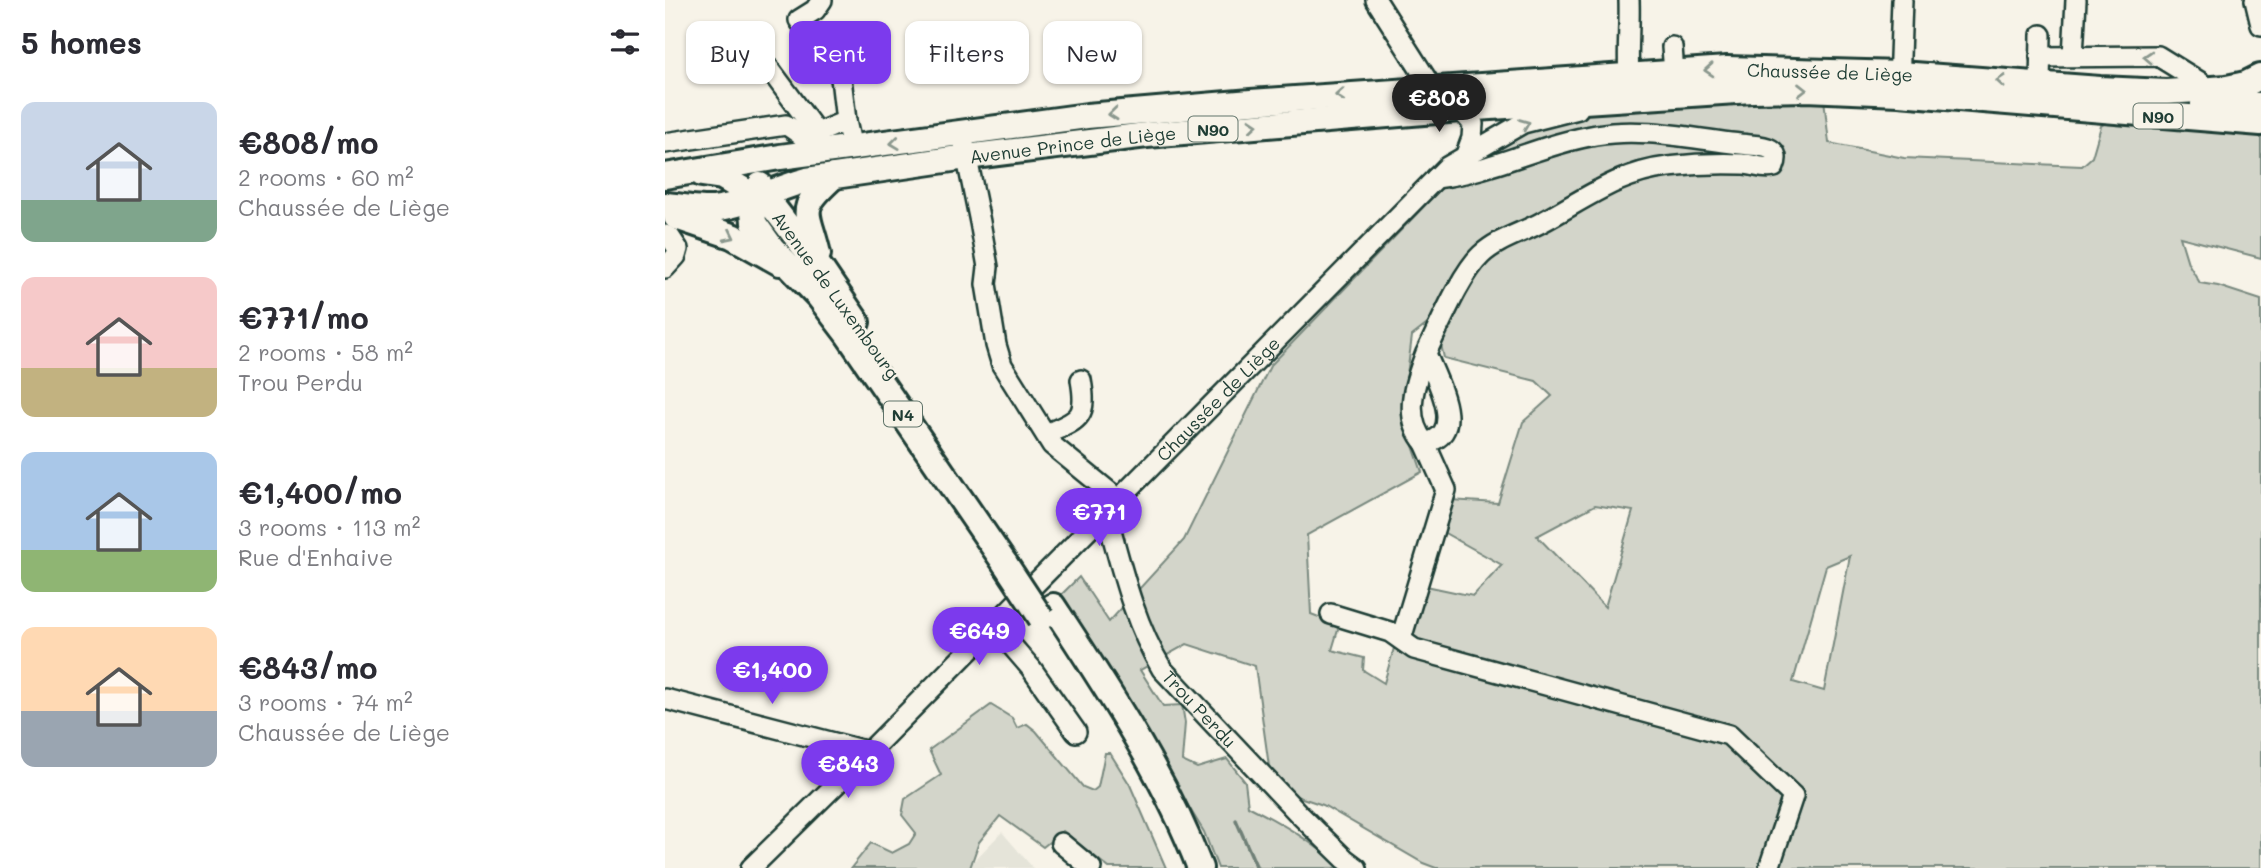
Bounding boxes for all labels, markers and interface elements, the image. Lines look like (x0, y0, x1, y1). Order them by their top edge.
chip: Buy (686, 21, 775, 84)
chip: Rent (789, 21, 891, 84)
chip: Filters (905, 21, 1029, 84)
chip: New (1043, 21, 1142, 84)
text: 5 homes (21, 22, 142, 62)
icon: filters (606, 23, 644, 61)
one-way arrow (2142, 49, 2153, 64)
street label: Chaussée de Liège (1747, 58, 1914, 87)
one-way arrow (1703, 62, 1714, 77)
pin: €808 (1398, 74, 1480, 134)
one-way arrow (1995, 74, 2006, 89)
text: €808 (1408, 82, 1470, 112)
one-way arrow (1797, 82, 1807, 98)
one-way arrow (1334, 87, 1345, 102)
road number: N90 (2133, 104, 2183, 128)
one-way arrow (1107, 106, 1119, 121)
road number: N90 (1189, 116, 1237, 141)
one-way arrow (1248, 118, 1259, 133)
one-way arrow (1519, 119, 1531, 133)
street label: Avenue Prince de Liège (968, 121, 1177, 168)
text: €808/mo (238, 122, 378, 162)
icon: home (77, 130, 161, 214)
one-way arrow (889, 135, 901, 150)
text: 2 rooms · 60 m² (238, 162, 414, 192)
text: Chaussée de Liège (238, 192, 450, 222)
street label: Avenue de Luxembourg (767, 206, 905, 384)
one-way arrow (723, 228, 735, 242)
text: €771/mo (238, 297, 369, 337)
icon: home (77, 305, 161, 389)
street label: Chaussée de Liège (1151, 331, 1285, 466)
text: 2 rooms · 58 m² (238, 337, 413, 367)
text: Trou Perdu (238, 367, 363, 397)
road number: N4 (884, 402, 922, 426)
text: €1,400/mo (238, 472, 402, 512)
icon: home (77, 480, 161, 564)
pin: €771 (1058, 489, 1140, 548)
text: €771 (1072, 496, 1126, 526)
text: 3 rooms · 113 m² (238, 512, 420, 542)
text: Rue d'Enhaive (238, 542, 393, 572)
pin: €649 (938, 608, 1020, 667)
text: €649 (949, 615, 1009, 645)
pin: €1,400 (715, 646, 829, 706)
text: €843/mo (238, 647, 378, 687)
text: €1,400 (732, 654, 812, 684)
icon: home (77, 655, 161, 739)
street label: Trou Perdu (1157, 665, 1242, 753)
text: 3 rooms · 74 m² (238, 687, 413, 717)
text: Chaussée de Liège (238, 717, 450, 747)
pin: €843 (807, 740, 889, 800)
text: €843 (817, 748, 879, 778)

